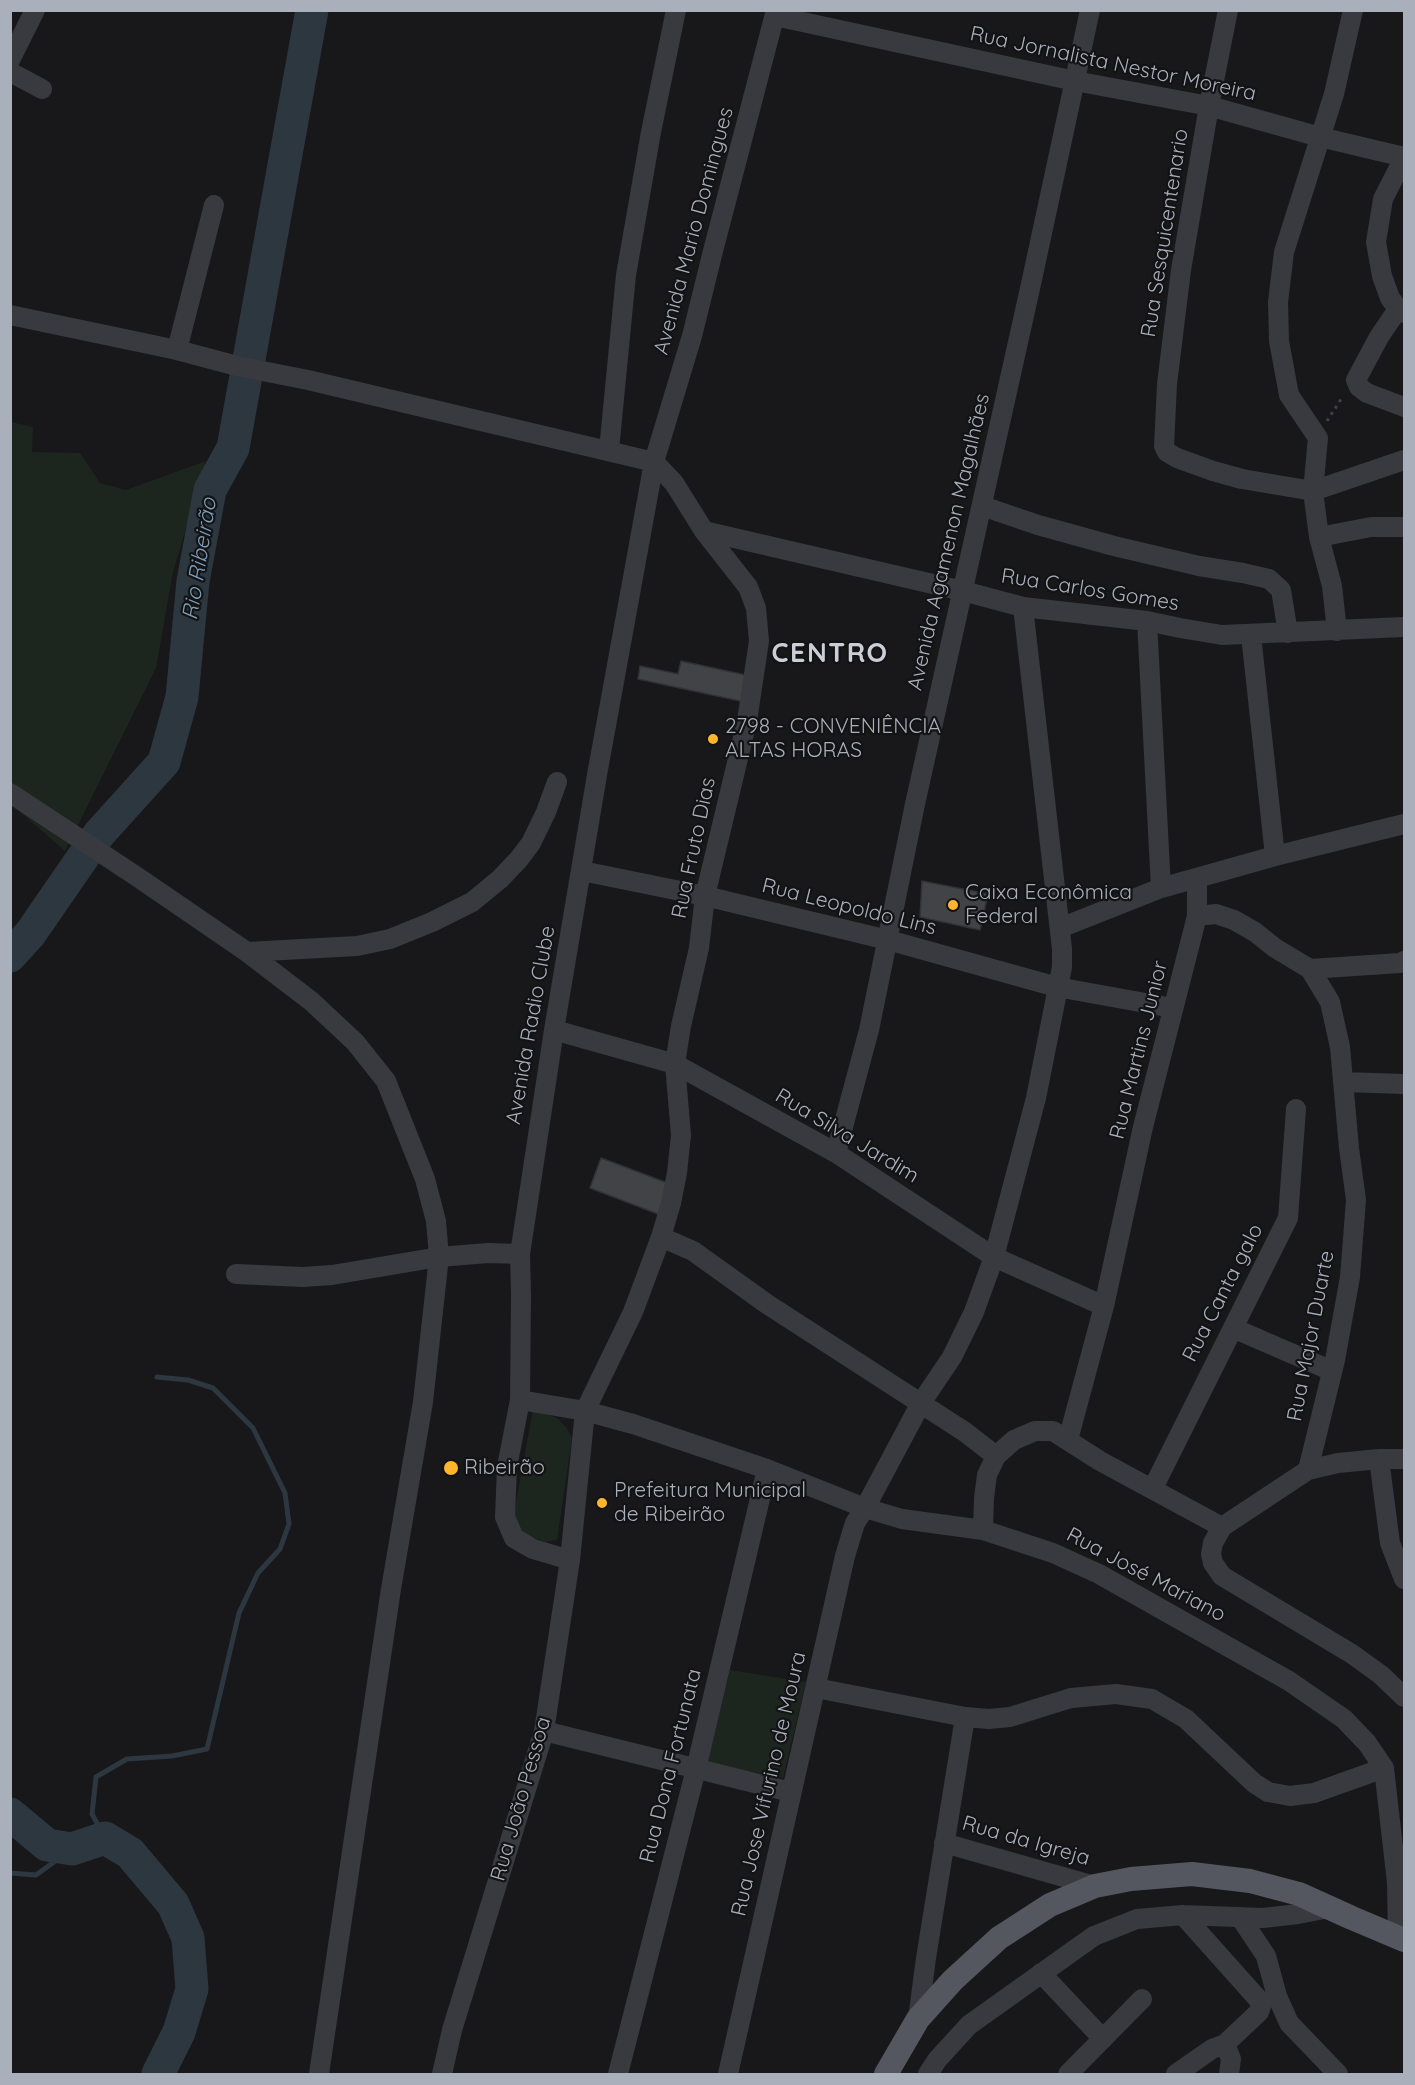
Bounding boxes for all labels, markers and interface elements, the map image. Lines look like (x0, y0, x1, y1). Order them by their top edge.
street label: Rua Jornalista Nestor Moreira (968, 21, 1258, 107)
street label: Avenida Mario Domingues (649, 105, 739, 357)
street label: Rua Sesquicentenario (1136, 127, 1194, 339)
street label: Avenida Agamenon Magalhães (903, 391, 995, 693)
water label: Rio Ribeirão (177, 496, 223, 622)
street label: Rua Carlos Gomes (999, 563, 1181, 617)
district label: CENTRO (772, 638, 888, 670)
place label: 2798 - CONVENIÊNCIA ALTAS HORAS (725, 714, 941, 764)
marker: 2798 - CONVENIÊNCIA ALTAS HORAS (706, 732, 720, 746)
street label: Rua Fruto Dias (667, 775, 721, 921)
street label: Rua Leopoldo Lins (759, 873, 939, 941)
place label: Caixa Econômica Federal (965, 880, 1132, 930)
marker: Caixa Econômica Federal (946, 898, 960, 912)
street label: Avenida Radio Clube (501, 924, 561, 1126)
street label: Rua Martins Junior (1105, 958, 1173, 1142)
street label: Rua Silva Jardim (771, 1083, 923, 1189)
street label: Rua Canta galo (1177, 1220, 1269, 1366)
street label: Rua Major Duarte (1282, 1249, 1340, 1423)
place label: Ribeirão (464, 1455, 545, 1481)
marker: Ribeirão (442, 1459, 460, 1477)
place label: Prefeitura Municipal de Ribeirão (614, 1478, 806, 1528)
marker: Prefeitura Municipal de Ribeirão (595, 1496, 609, 1510)
street label: Rua José Mariano (1062, 1522, 1230, 1628)
street label: Rua Jose Vifurino de Moura (726, 1649, 812, 1919)
street label: Rua Dona Fortunata (635, 1666, 707, 1866)
street label: Rua João Pessoa (486, 1714, 556, 1884)
street label: Rua da Igreja (959, 1811, 1093, 1871)

